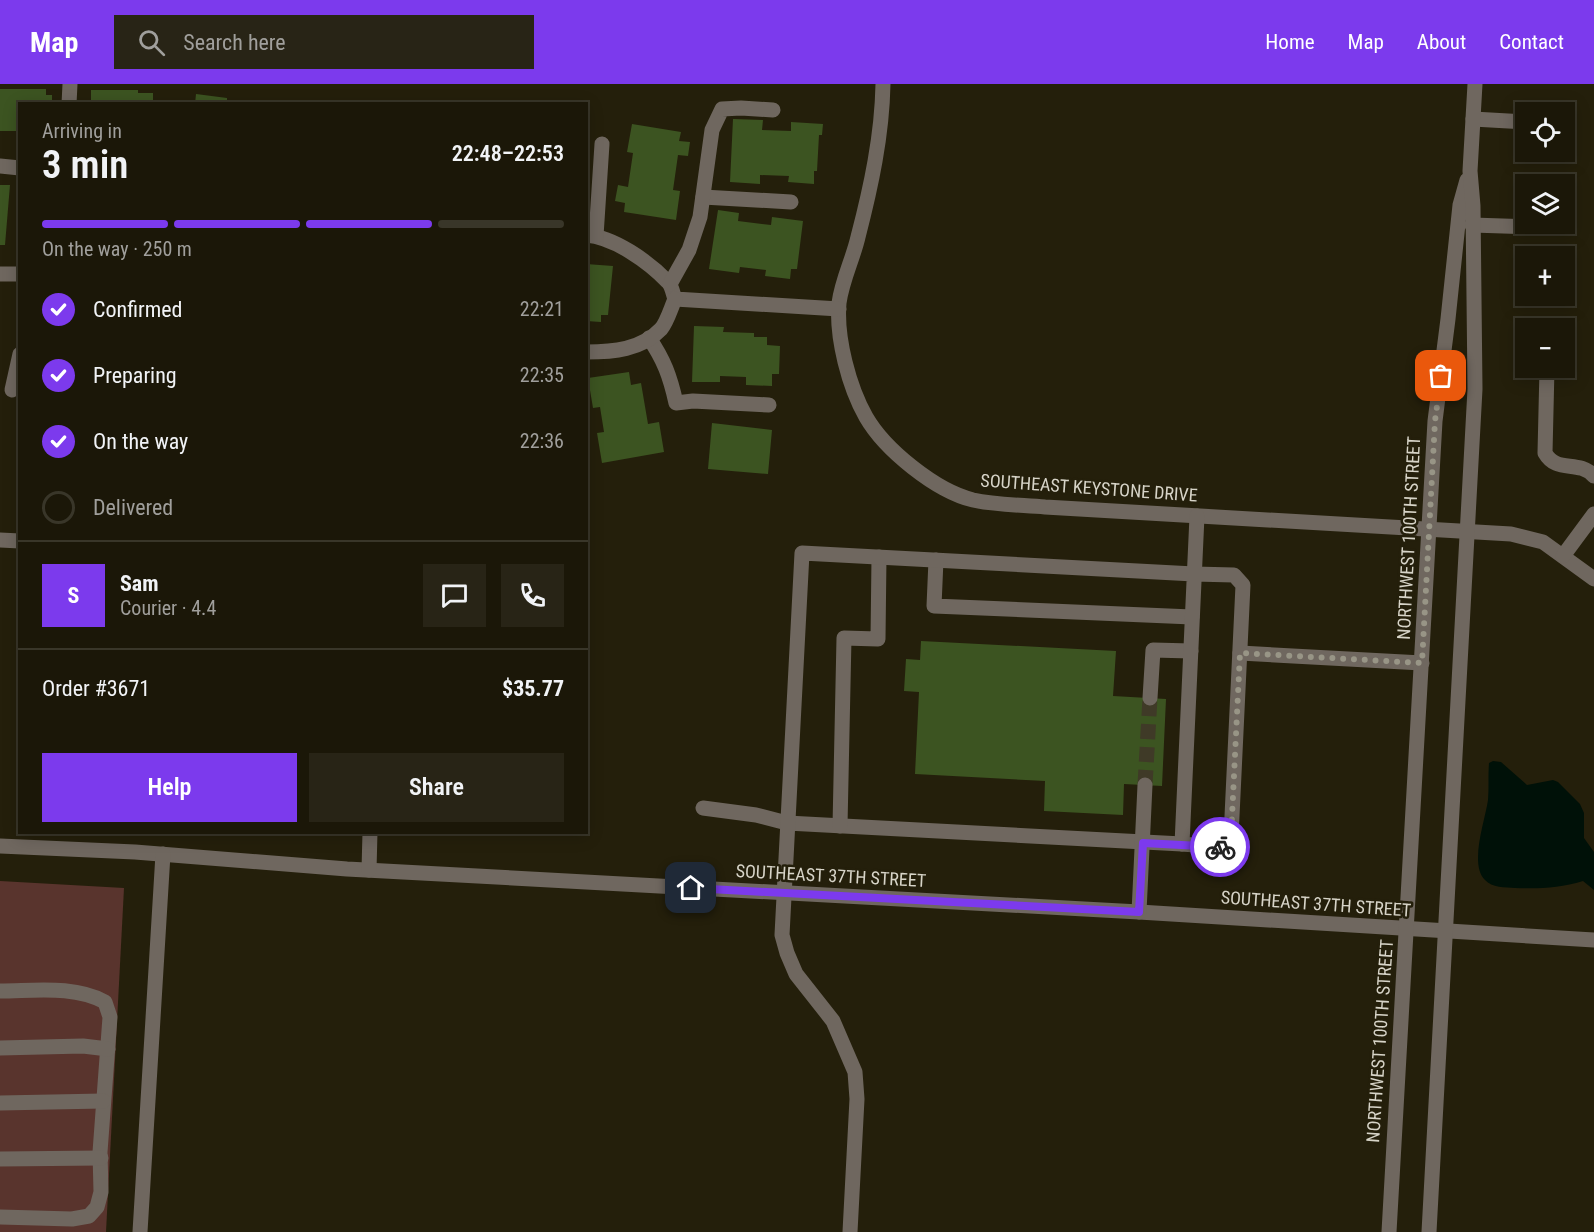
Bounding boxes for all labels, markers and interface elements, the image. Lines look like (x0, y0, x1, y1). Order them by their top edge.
search box (114, 15, 534, 69)
text: Map (30, 26, 78, 59)
icon: search (135, 26, 168, 59)
text: Search here (183, 30, 286, 55)
text: Home (1265, 30, 1315, 54)
text: Map (1348, 30, 1384, 54)
text: About (1417, 30, 1466, 54)
text: Contact (1499, 30, 1564, 54)
map controls (1515, 102, 1575, 378)
button: locate (1515, 102, 1575, 162)
text: Arriving in (42, 119, 122, 143)
text: 22:48–22:53 (452, 141, 564, 166)
text: 3 min (42, 142, 128, 188)
button: layers (1515, 174, 1575, 234)
text: On the way · 250 m (42, 237, 192, 261)
button: + (1515, 246, 1575, 306)
icon: check (42, 293, 75, 326)
text: Confirmed (93, 297, 182, 322)
text: 22:21 (520, 297, 564, 321)
button: − (1515, 318, 1575, 378)
pin (1415, 350, 1466, 401)
icon: check (42, 359, 75, 392)
icon: bag (1424, 359, 1457, 392)
text: Preparing (93, 363, 177, 388)
text: 22:35 (520, 363, 564, 387)
icon: check (42, 425, 75, 458)
text: On the way (93, 429, 188, 454)
text: 22:36 (520, 429, 564, 453)
street label: NORTHWEST 100TH STREET (1393, 436, 1424, 640)
street label: SOUTHEAST KEYSTONE DRIVE (980, 469, 1198, 506)
text: Delivered (93, 495, 173, 520)
button: chat (423, 564, 486, 627)
button: phone (501, 564, 564, 627)
text: Sam (120, 571, 159, 596)
text: S (68, 583, 79, 608)
text: Courier · 4.4 (120, 596, 216, 620)
text: Order #3671 (42, 676, 150, 701)
text: $35.77 (502, 676, 564, 701)
button: Help (42, 753, 297, 822)
button: Share (309, 753, 564, 822)
courier (1190, 817, 1250, 877)
icon: bike (1204, 831, 1237, 864)
street label: SOUTHEAST 37TH STREET (735, 860, 927, 891)
pin (665, 862, 716, 913)
icon: home (674, 871, 707, 904)
street label: SOUTHEAST 37TH STREET (1220, 886, 1412, 921)
street label: NORTHWEST 100TH STREET (1362, 939, 1397, 1143)

